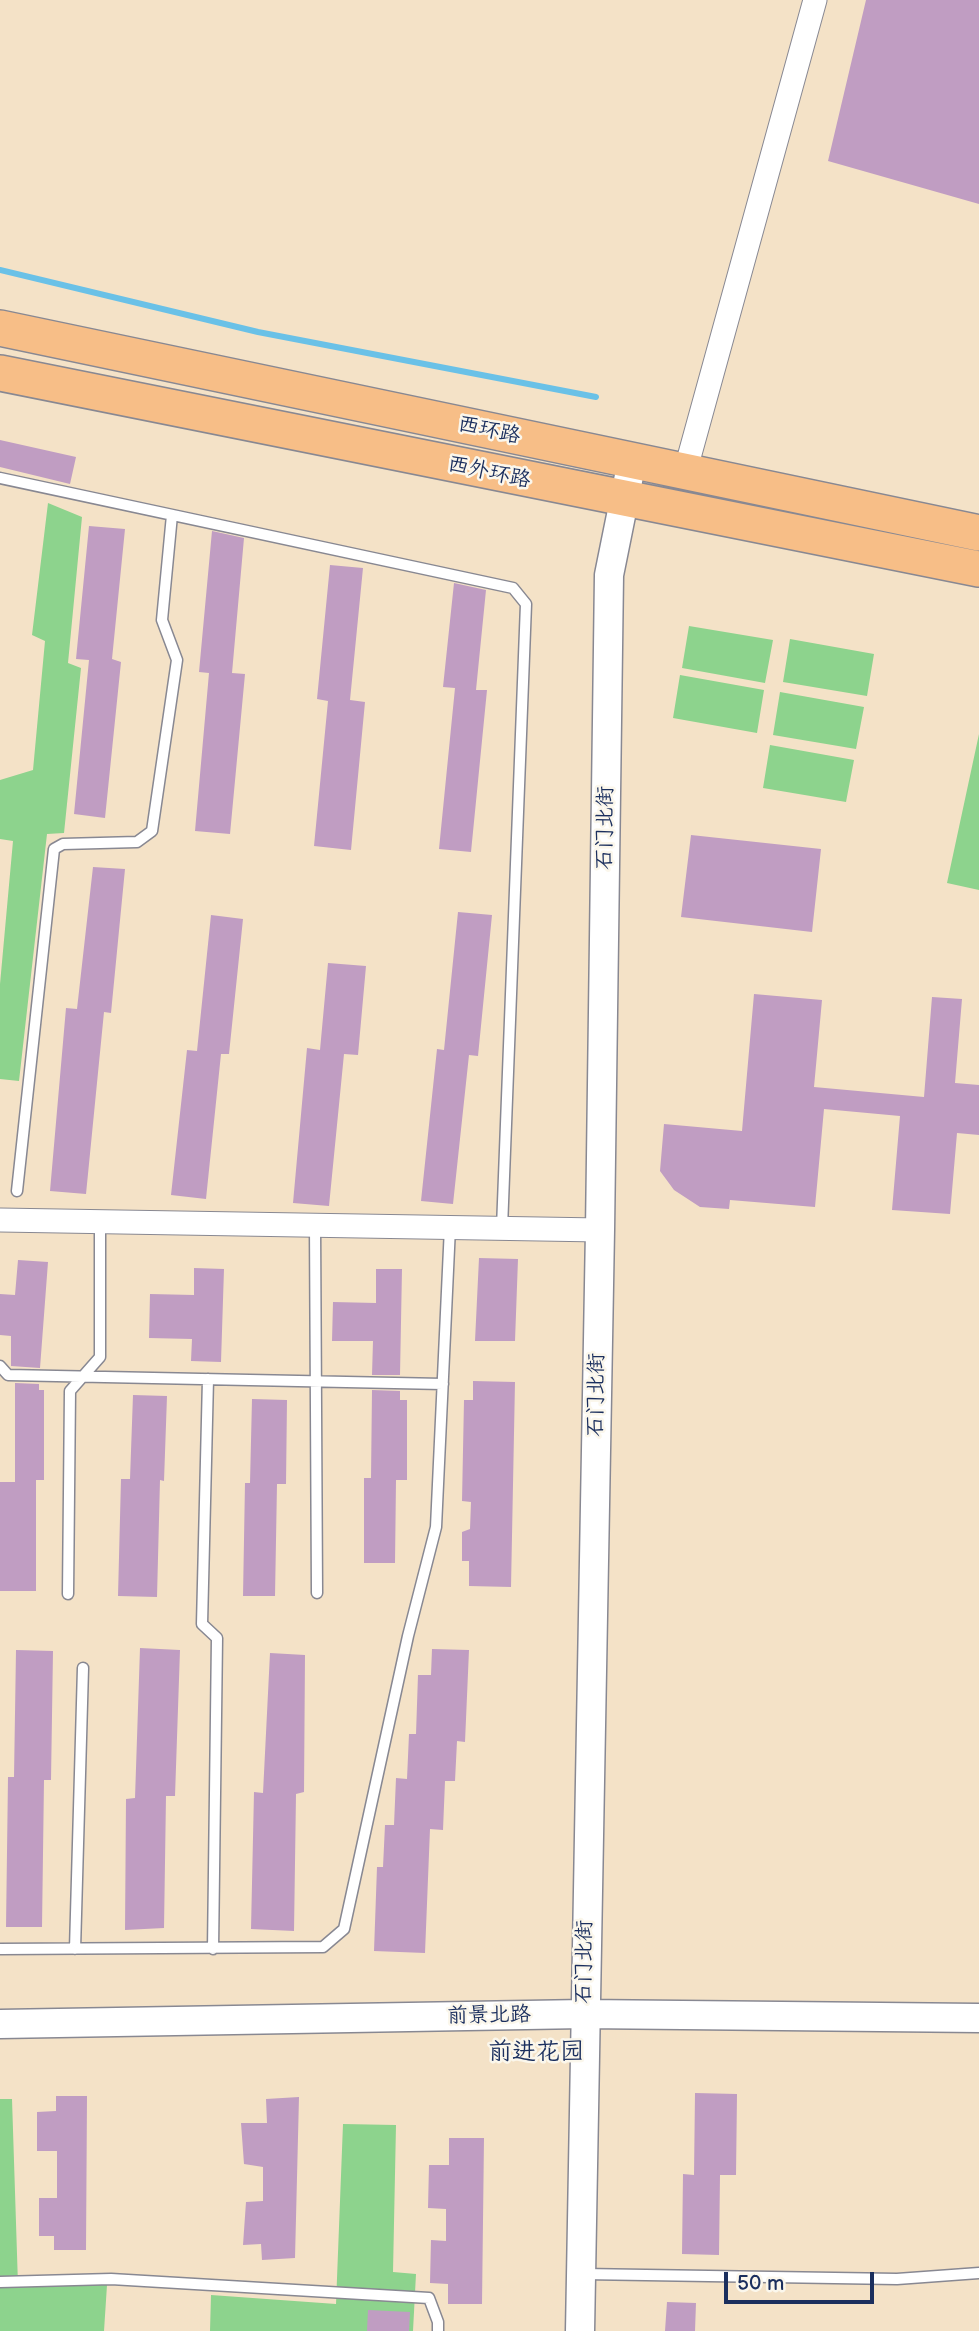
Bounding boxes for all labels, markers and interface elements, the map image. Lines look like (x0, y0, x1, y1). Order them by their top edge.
street label: 西环路 (456, 412, 522, 450)
street label: 西外环路 (445, 452, 533, 494)
street label: 石门北街 (593, 786, 619, 870)
street label: 石门北街 (584, 1353, 610, 1437)
street label: 石门北街 (572, 1920, 598, 2004)
street label: 前景北路 (447, 2003, 531, 2029)
district label: 前进花园 (488, 2039, 584, 2067)
scale bar (727, 2258, 878, 2302)
text: 50 m (737, 2271, 784, 2296)

